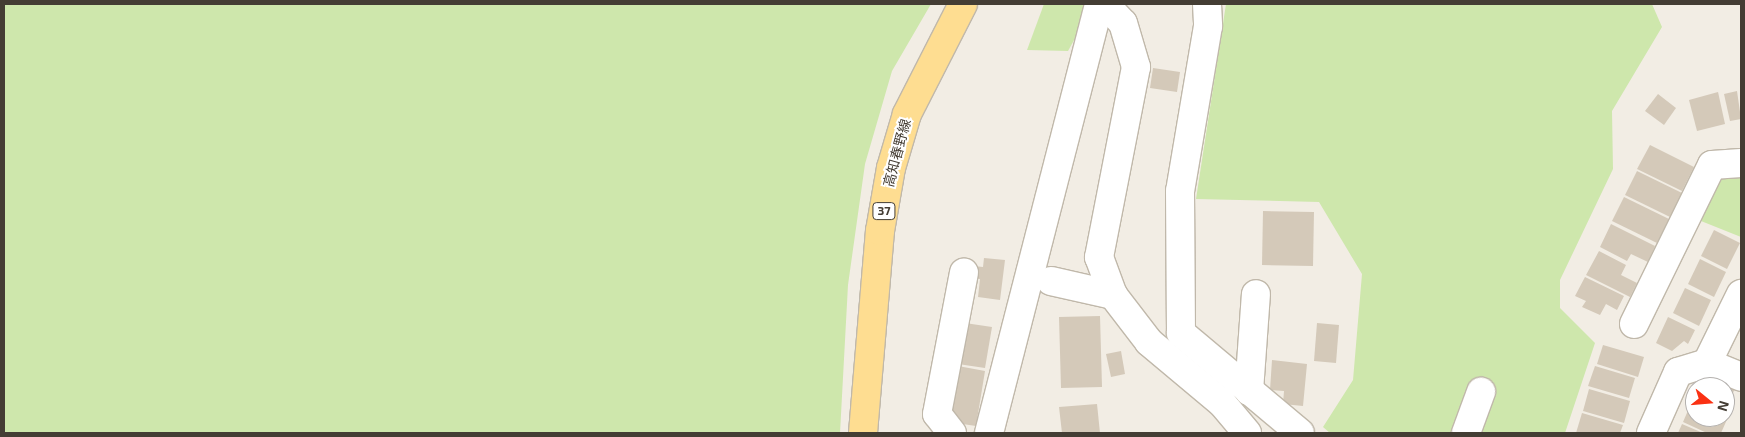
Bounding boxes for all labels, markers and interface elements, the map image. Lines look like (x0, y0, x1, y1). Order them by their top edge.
street label: 高知春野線 (880, 117, 914, 189)
road number: 37 (872, 202, 896, 220)
north arrow (1685, 377, 1735, 427)
text: N (1714, 399, 1733, 414)

